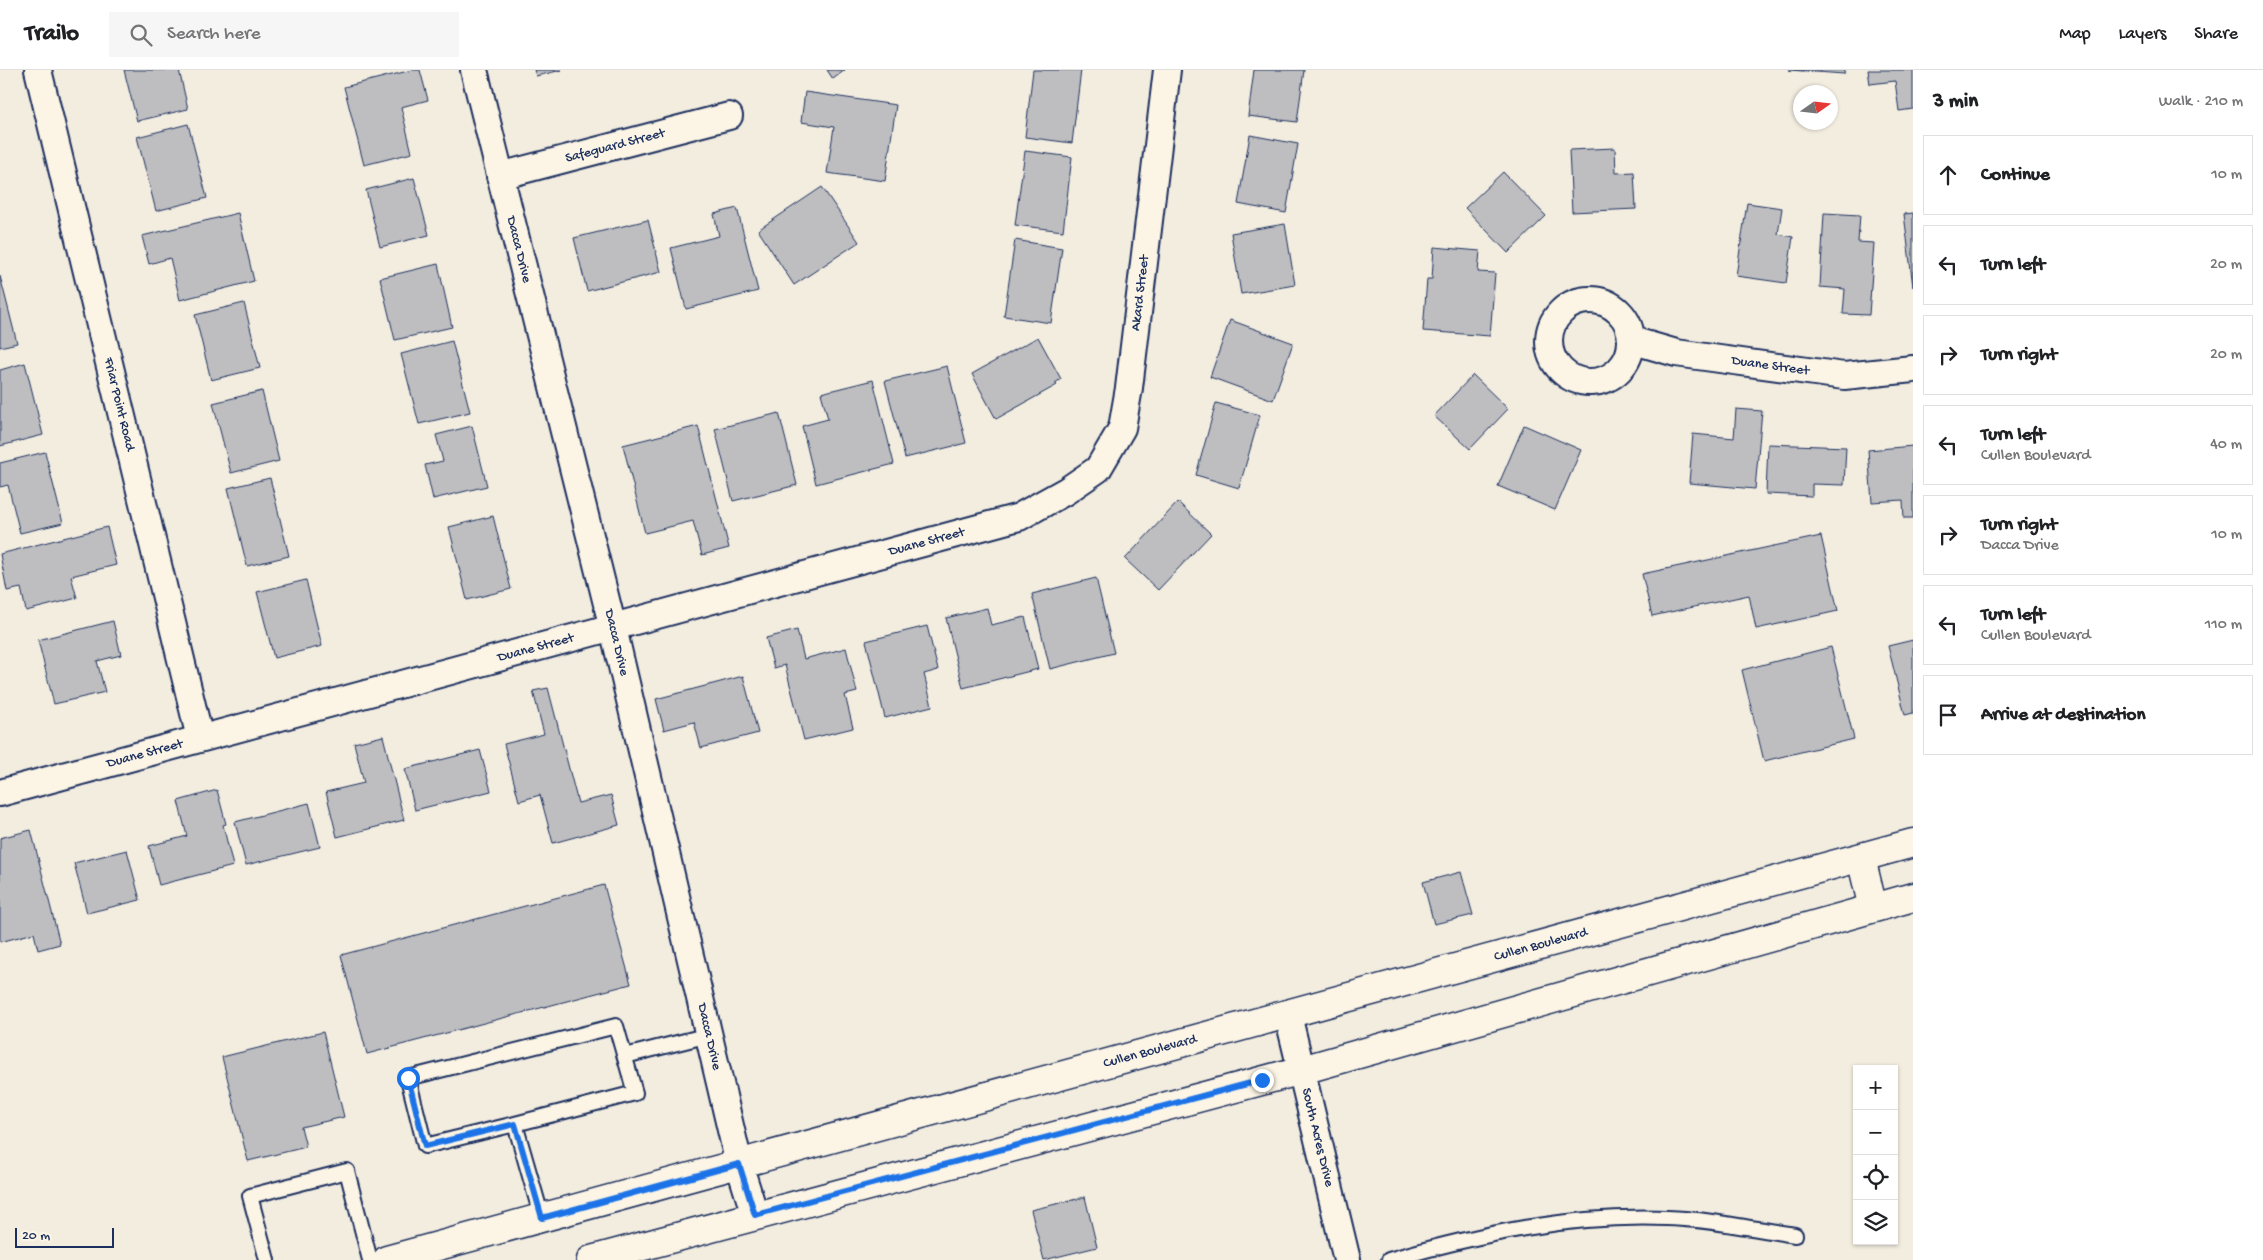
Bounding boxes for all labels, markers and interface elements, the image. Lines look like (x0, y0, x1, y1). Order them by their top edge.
search box (109, 12, 459, 57)
text: Trailo (25, 20, 79, 49)
icon: search (127, 21, 155, 49)
text: Search here (167, 23, 261, 46)
text: Map (2059, 24, 2091, 45)
text: Layers (2119, 24, 2166, 45)
text: Share (2194, 24, 2238, 45)
north arrow (1793, 85, 1838, 130)
text: 3 min (1933, 90, 1978, 115)
text: Walk · 210 m (2159, 93, 2243, 112)
street label: Safeguard Street (564, 124, 668, 167)
icon: ahead (1934, 161, 1962, 189)
text: Continue (1981, 164, 2050, 187)
text: 10 m (2211, 166, 2242, 185)
street label: Dacca Drive (502, 213, 535, 285)
icon: left (1934, 251, 1962, 279)
street label: Akard Street (1127, 253, 1153, 332)
text: Turn left (1981, 254, 2045, 277)
text: 20 m (2210, 256, 2242, 275)
icon: right (1934, 341, 1962, 369)
text: Turn right (1981, 344, 2057, 367)
text: 20 m (2210, 346, 2242, 365)
street label: Duane Street (1729, 352, 1811, 380)
street label: Friar Point Road (99, 355, 139, 455)
text: Turn left (1981, 424, 2045, 447)
icon: left (1934, 431, 1962, 459)
text: 40 m (2210, 436, 2242, 455)
text: Cullen Boulevard (1981, 447, 2091, 466)
text: Turn right (1981, 514, 2057, 537)
icon: right (1934, 521, 1962, 549)
street label: Duane Street (886, 523, 968, 561)
text: 10 m (2211, 526, 2242, 545)
text: Dacca Drive (1981, 537, 2059, 556)
text: Turn left (1981, 604, 2045, 627)
street label: Dacca Drive (600, 606, 633, 678)
icon: left (1934, 611, 1962, 639)
text: 110 m (2205, 616, 2242, 635)
text: Cullen Boulevard (1981, 627, 2091, 646)
street label: Duane Street (495, 629, 577, 667)
icon: arrive (1934, 701, 1962, 729)
text: Arrive at destination (1981, 704, 2145, 727)
street label: Duane Street (104, 735, 186, 772)
street label: Cullen Boulevard (1492, 923, 1591, 966)
street label: Dacca Drive (693, 1001, 725, 1073)
street label: Cullen Boulevard (1101, 1030, 1200, 1072)
map controls (1853, 1065, 1898, 1245)
button: + (1853, 1065, 1898, 1110)
route start (397, 1067, 420, 1090)
route end (1251, 1069, 1274, 1092)
street label: South Acres Drive (1297, 1086, 1338, 1189)
button: − (1853, 1110, 1898, 1155)
button: locate (1853, 1155, 1898, 1200)
button: layers (1853, 1200, 1898, 1245)
scale bar (15, 1225, 114, 1248)
text: 20 m (22, 1228, 50, 1245)

